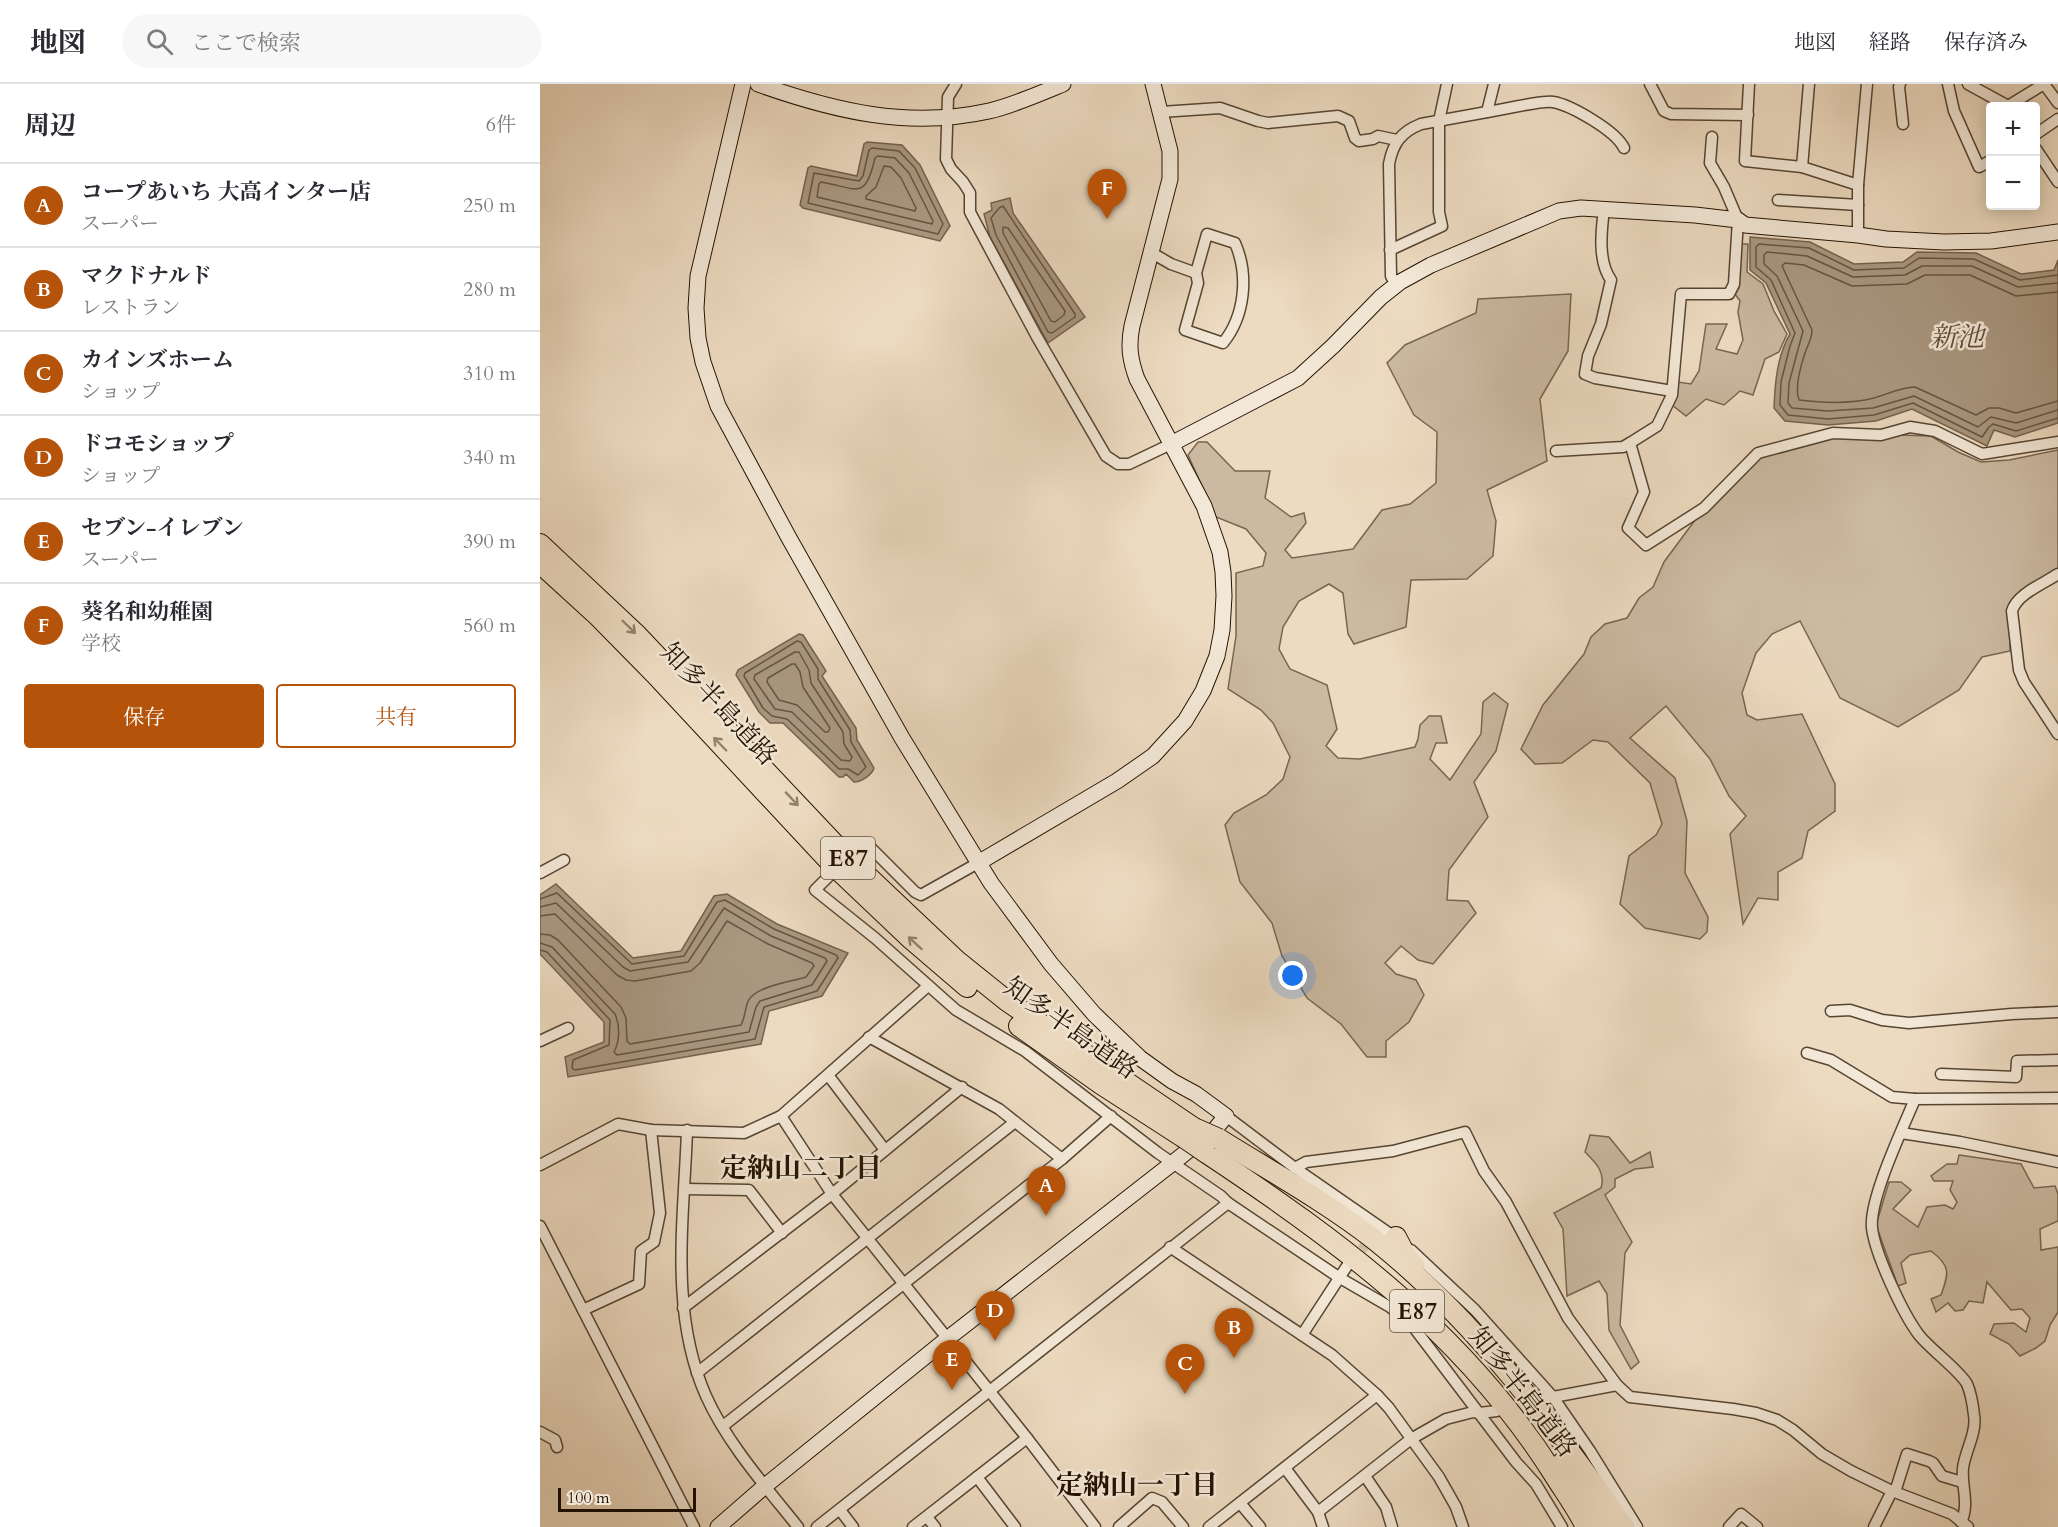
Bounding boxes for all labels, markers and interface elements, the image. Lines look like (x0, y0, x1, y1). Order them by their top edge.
search box (122, 14, 542, 68)
text: 地図 (30, 24, 86, 62)
icon: search (143, 25, 176, 58)
text: ここで検索 (191, 28, 301, 58)
text: 地図 (1794, 28, 1836, 57)
text: 経路 (1869, 28, 1911, 57)
text: 保存済み (1944, 28, 2028, 57)
map controls (1986, 102, 2040, 210)
button: + (1986, 102, 2040, 156)
text: 周辺 (24, 108, 76, 143)
text: 6件 (486, 111, 516, 138)
button: − (1986, 156, 2040, 210)
pin: F (1088, 170, 1126, 219)
text: コープあいち 大高インター店 (81, 177, 371, 207)
text: A (36, 192, 51, 219)
text: 250 m (463, 192, 516, 219)
text: スーパー (81, 210, 159, 237)
text: マクドナルド (81, 261, 212, 291)
text: B (36, 276, 51, 303)
text: 280 m (463, 276, 516, 303)
text: レストラン (81, 294, 180, 321)
water label: 新池 (1930, 319, 1987, 356)
text: カインズホーム (81, 345, 234, 375)
text: C (36, 360, 51, 387)
text: 310 m (463, 360, 516, 387)
text: ショップ (81, 378, 161, 405)
text: ドコモショップ (81, 429, 234, 459)
text: D (35, 444, 52, 471)
text: 340 m (463, 444, 516, 471)
text: ショップ (81, 462, 161, 489)
text: セブン-イレブン (81, 513, 244, 543)
text: E (37, 528, 50, 555)
text: 390 m (463, 528, 516, 555)
text: スーパー (81, 546, 159, 573)
text: 葵名和幼稚園 (81, 597, 213, 627)
text: F (38, 612, 49, 639)
text: 560 m (463, 612, 516, 639)
one-way arrow (622, 620, 637, 634)
text: 学校 (81, 630, 121, 657)
street label: 知多半島道路 (653, 635, 785, 773)
button: 保存 (24, 684, 264, 748)
button: 共有 (276, 684, 516, 748)
one-way arrow (713, 736, 727, 751)
one-way arrow (785, 792, 799, 807)
road number: E87 (821, 837, 875, 879)
one-way arrow (908, 936, 923, 950)
your location (1278, 961, 1307, 990)
street label: 知多半島道路 (997, 969, 1145, 1087)
district label: 定納山二丁目 (720, 1150, 882, 1187)
pin: A (1026, 1166, 1066, 1216)
road number: E87 (1390, 1290, 1444, 1332)
pin: D (976, 1292, 1014, 1341)
pin: B (1214, 1308, 1254, 1358)
street label: 知多半島道路 (1461, 1320, 1585, 1464)
pin: E (932, 1340, 972, 1390)
pin: C (1166, 1344, 1204, 1394)
district label: 定納山一丁目 (1056, 1467, 1218, 1504)
scale bar (558, 1485, 696, 1512)
text: 100 m (567, 1487, 609, 1509)

